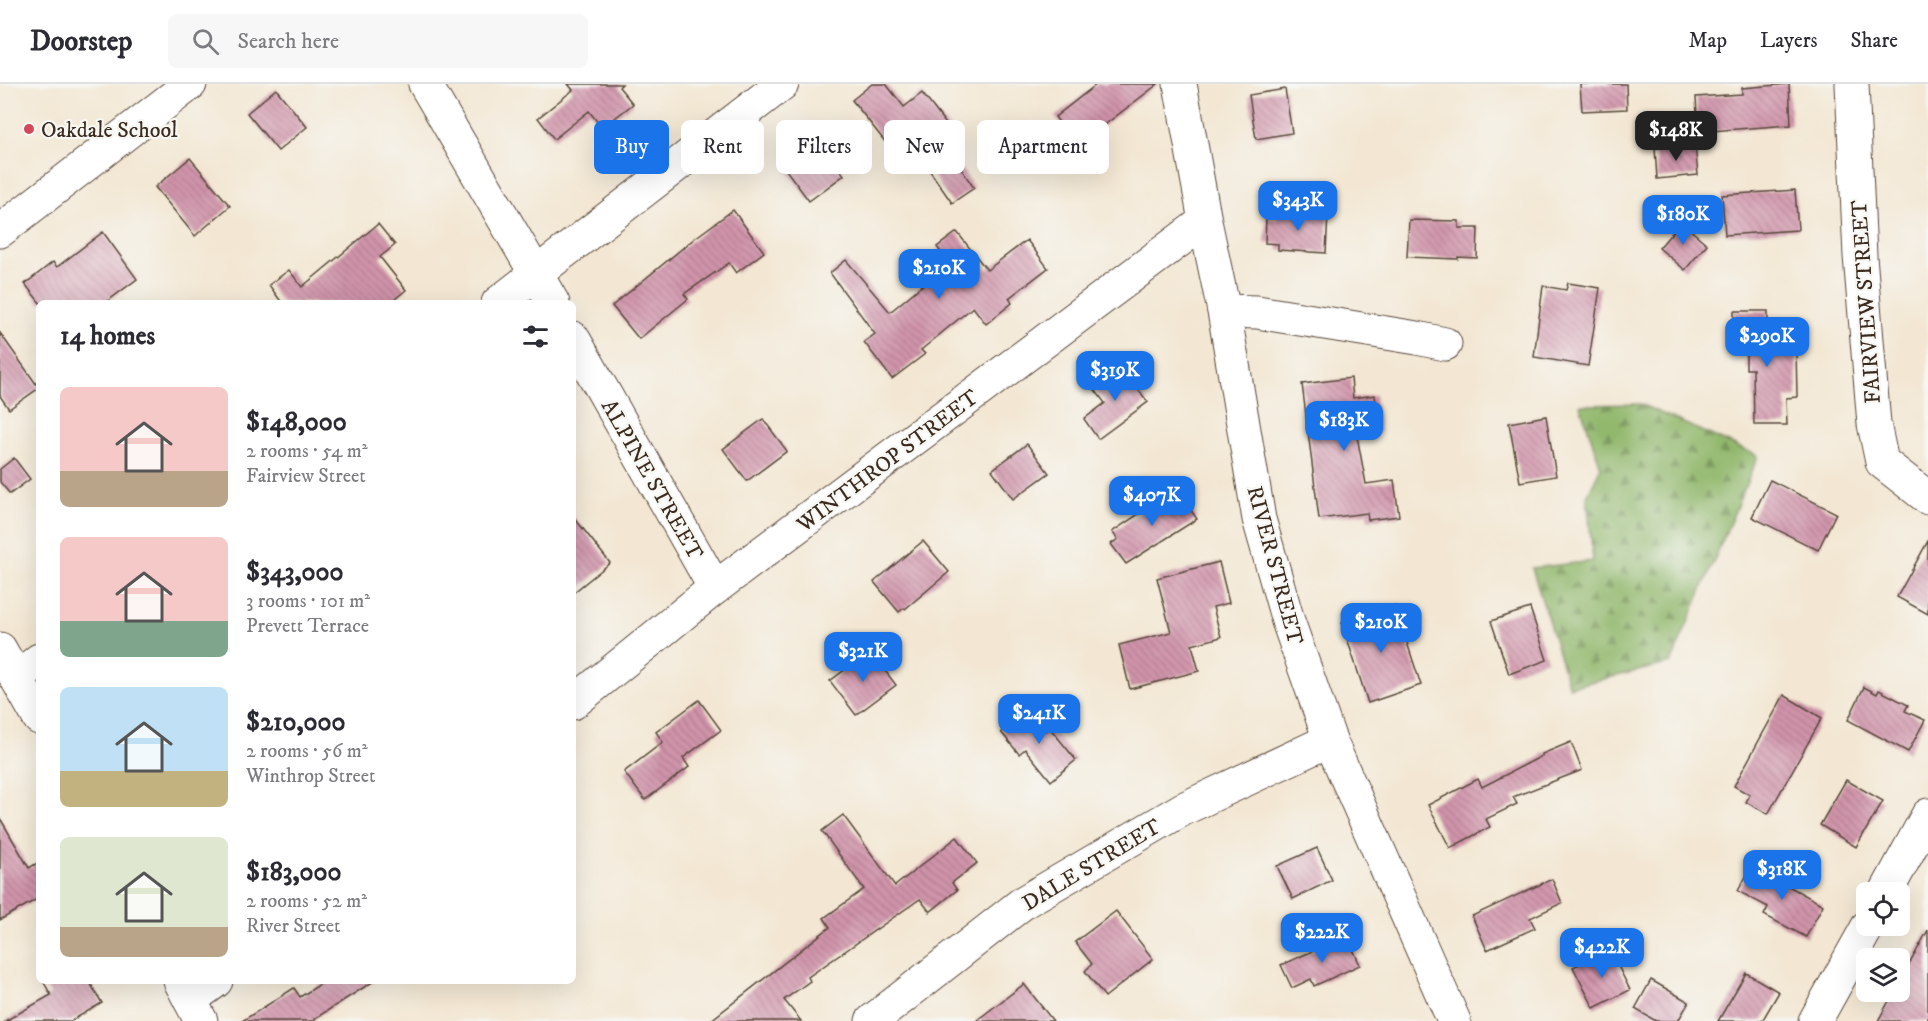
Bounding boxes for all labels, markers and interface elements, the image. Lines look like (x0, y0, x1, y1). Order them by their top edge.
search box (168, 14, 588, 68)
text: Doorstep (30, 24, 132, 59)
icon: search (189, 25, 222, 58)
text: Search here (237, 28, 339, 55)
text: Map (1688, 28, 1727, 54)
text: Layers (1760, 28, 1818, 54)
text: Share (1851, 28, 1898, 54)
pin: $148K (1634, 111, 1718, 162)
place label: Oakdale School (41, 117, 178, 144)
text: $148K (1649, 118, 1703, 143)
chip: Buy (594, 120, 669, 174)
chip: Rent (681, 120, 764, 174)
chip: Filters (776, 120, 872, 174)
chip: New (884, 120, 965, 174)
chip: Apartment (977, 120, 1109, 174)
marker: Oakdale School (22, 122, 36, 136)
pin: $343K (1256, 181, 1340, 232)
text: $343K (1272, 188, 1324, 213)
pin: $180K (1641, 195, 1725, 246)
street label: FAIRVIEW STREET (1846, 199, 1887, 405)
text: $180K (1656, 202, 1710, 227)
pin: $210K (897, 249, 981, 300)
text: $210K (913, 256, 965, 281)
pin: $290K (1725, 317, 1809, 368)
text: 14 homes (60, 320, 155, 353)
icon: filters (519, 320, 552, 353)
text: $290K (1739, 324, 1795, 349)
pin: $319K (1073, 351, 1157, 402)
text: $319K (1090, 358, 1140, 383)
street label: WINTHROP STREET (791, 384, 984, 539)
street label: ALPINE STREET (595, 395, 709, 565)
pin: $183K (1302, 401, 1386, 452)
text: $148,000 (246, 406, 347, 439)
text: $183K (1319, 408, 1369, 433)
icon: home (108, 411, 180, 483)
text: 2 rooms · 54 m² (246, 439, 368, 464)
text: Fairview Street (246, 464, 366, 489)
pin: $407K (1110, 476, 1194, 527)
text: $407K (1123, 483, 1181, 508)
street label: RIVER STREET (1240, 483, 1309, 648)
text: $343,000 (246, 556, 344, 589)
icon: home (108, 561, 180, 633)
text: 3 rooms · 101 m² (246, 589, 370, 614)
pin: $210K (1339, 603, 1423, 654)
text: $210K (1355, 610, 1407, 635)
text: Prevett Terrace (246, 614, 369, 639)
pin: $321K (821, 632, 905, 683)
text: $321K (838, 639, 888, 664)
pin: $241K (997, 694, 1081, 745)
text: $241K (1012, 701, 1066, 726)
text: $210,000 (246, 706, 345, 739)
icon: home (108, 711, 180, 783)
text: 2 rooms · 56 m² (246, 739, 368, 764)
text: Winthrop Street (246, 764, 376, 789)
street label: DALE STREET (1018, 813, 1166, 917)
pin: $318K (1740, 850, 1824, 901)
text: $183,000 (246, 856, 341, 889)
text: $318K (1757, 857, 1807, 882)
icon: home (108, 861, 180, 933)
map controls (1856, 882, 1910, 1002)
button: locate (1856, 882, 1910, 936)
text: 2 rooms · 52 m² (246, 889, 367, 914)
pin: $222K (1280, 913, 1364, 964)
text: River Street (246, 914, 341, 939)
text: $222K (1295, 920, 1349, 945)
pin: $422K (1560, 928, 1644, 979)
text: $422K (1574, 935, 1630, 960)
button: layers (1856, 948, 1910, 1002)

